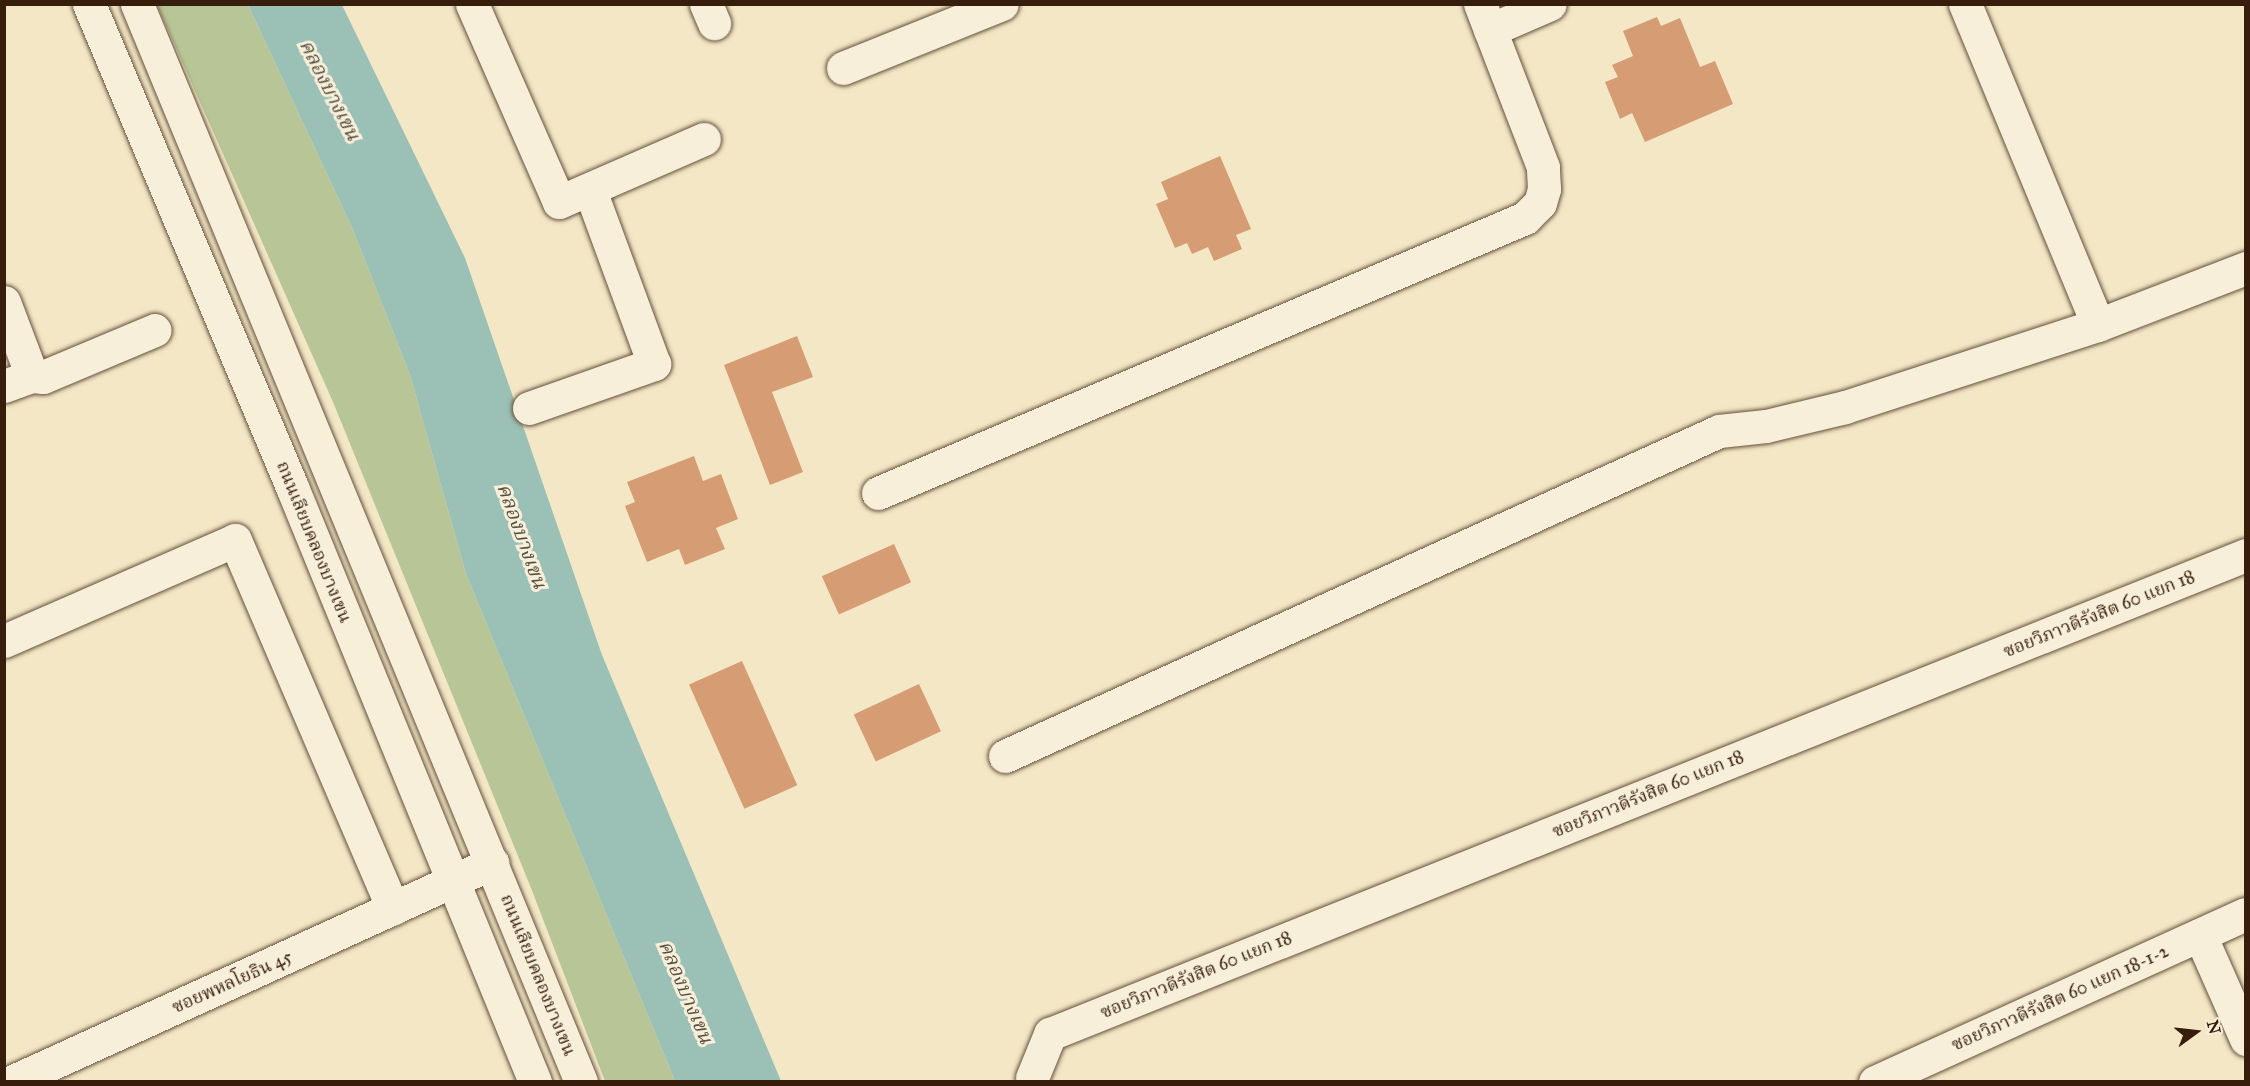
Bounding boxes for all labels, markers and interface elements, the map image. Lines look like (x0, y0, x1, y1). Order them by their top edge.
water label: คลองบางเขน (294, 36, 366, 144)
street label: ถนนเลียบคลองบางเขน (272, 458, 356, 626)
water label: คลองบางเขน (492, 480, 552, 592)
street label: ซอยวิภาวดีรังสิต 60 แยก 18 (2000, 566, 2198, 662)
street label: ซอยวิภาวดีรังสิต 60 แยก 18 (1549, 746, 1747, 842)
street label: ถนนเลียบคลองบางเขน (496, 891, 580, 1059)
street label: ซอยวิภาวดีรังสิต 60 แยก 18 (1097, 927, 1295, 1023)
water label: คลองบางเขน (653, 937, 719, 1047)
street label: ซอยวิภาวดีรังสิต 60 แยก 18-1-2 (1948, 940, 2172, 1056)
street label: ซอยพหลโยธิน 45 (169, 946, 295, 1018)
north arrow (2166, 1002, 2226, 1062)
text: N (2203, 1018, 2225, 1036)

